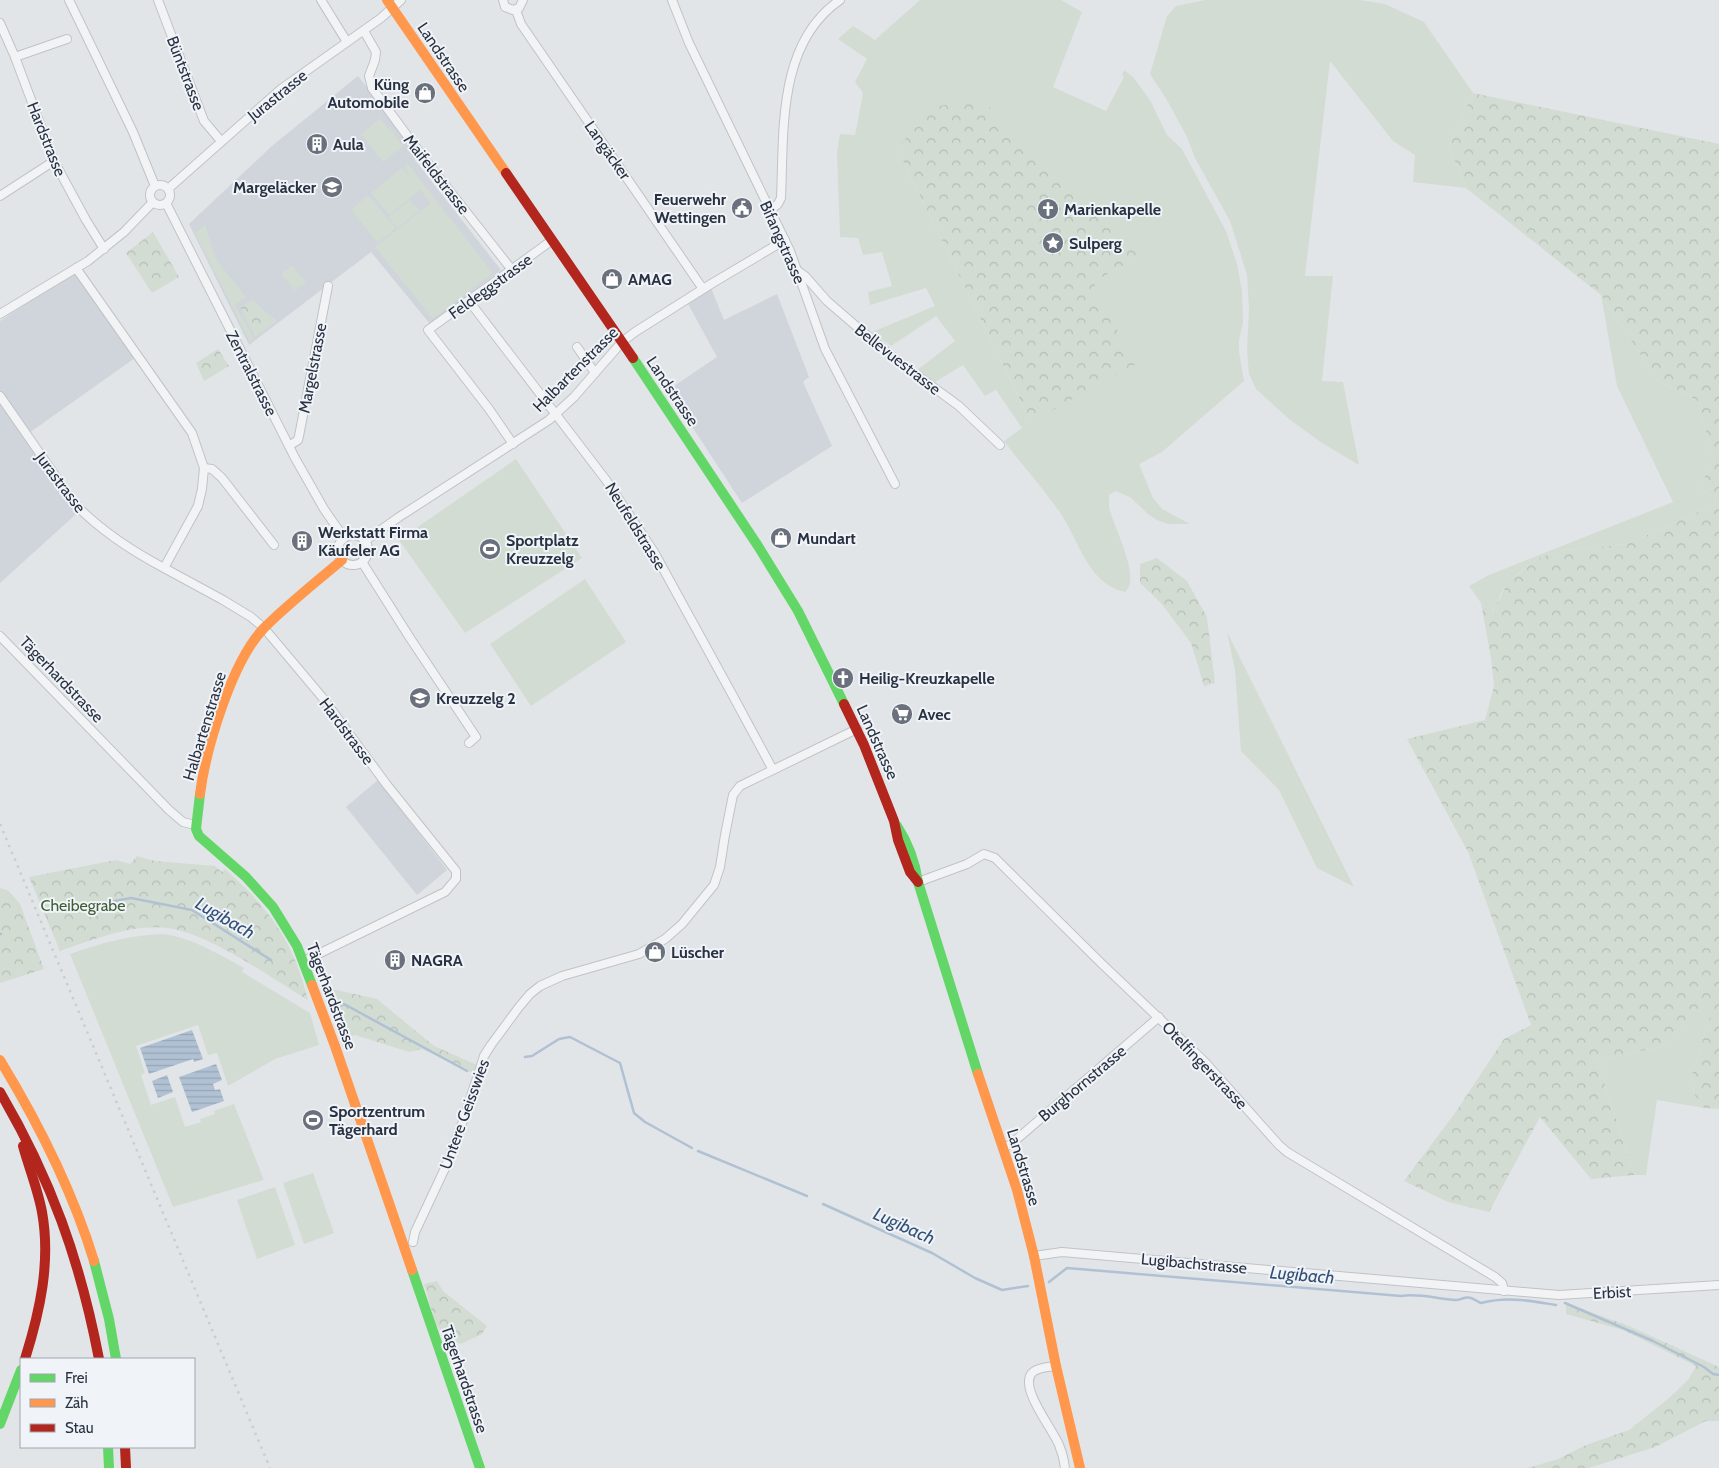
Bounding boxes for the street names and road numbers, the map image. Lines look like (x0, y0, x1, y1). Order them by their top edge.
street label: Landstrasse (413, 19, 474, 96)
street label: Büntstrasse (163, 33, 208, 113)
street label: Jurastrasse (243, 66, 311, 126)
street label: Hardstrasse (23, 99, 70, 179)
street label: Langäcker (580, 117, 635, 184)
street label: Maifeldstrasse (400, 131, 474, 218)
street label: Bifangstrasse (756, 198, 809, 287)
street label: Feldeggstrasse (445, 250, 536, 323)
street label: Bellevuestrasse (851, 320, 944, 399)
street label: Margelstrasse (294, 321, 331, 415)
street label: Halbartenstrasse (529, 323, 622, 416)
street label: Zentralstrasse (222, 327, 281, 419)
street label: Landstrasse (642, 353, 703, 430)
street label: Jurastrasse (31, 447, 90, 516)
street label: Neufeldstrasse (601, 479, 670, 574)
street label: Tägerhardstrasse (16, 632, 108, 726)
street label: Halbartenstrasse (179, 669, 230, 783)
street label: Hardstrasse (315, 694, 378, 768)
street label: Landstrasse (853, 702, 902, 782)
street label: Tägerhardstrasse (302, 940, 361, 1052)
street label: Otelfingerstrasse (1158, 1018, 1251, 1113)
street label: Burghornstrasse (1035, 1041, 1130, 1125)
street label: Untere Geisswies (436, 1056, 493, 1172)
street label: Landstrasse (1003, 1126, 1044, 1208)
street label: Lugibachstrasse (1140, 1249, 1248, 1278)
street label: Erbist (1593, 1282, 1632, 1303)
street label: Tägerhardstrasse (437, 1323, 492, 1435)

